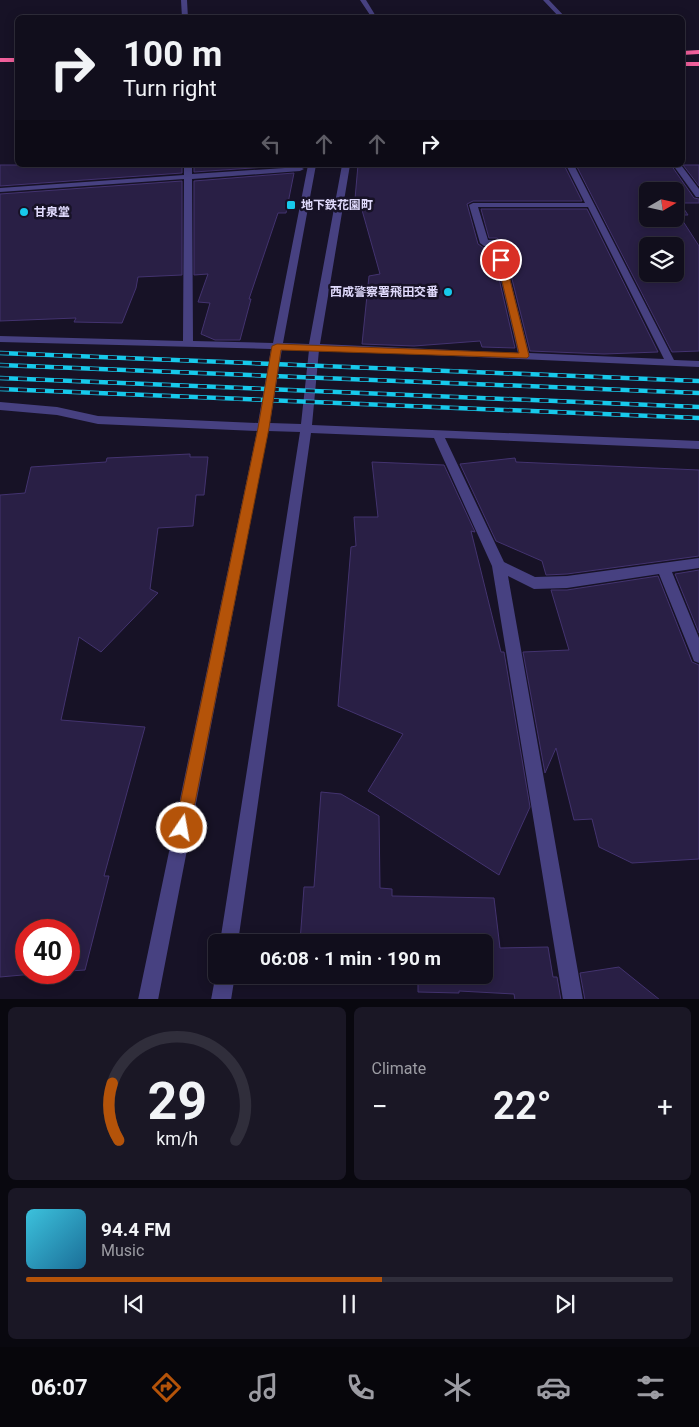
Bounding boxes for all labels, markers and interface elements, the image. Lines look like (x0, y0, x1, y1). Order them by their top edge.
text: 100 m (123, 34, 222, 75)
icon: right (40, 35, 105, 100)
text: Turn right (123, 76, 217, 101)
icon: left (257, 130, 285, 158)
icon: ahead (310, 130, 338, 158)
icon: ahead (363, 130, 391, 158)
icon: right (416, 130, 444, 158)
north arrow (639, 182, 684, 228)
map controls (639, 182, 684, 282)
place label: 地下鉄花園町 (301, 198, 373, 212)
marker: 地下鉄花園町 (285, 199, 297, 211)
place label: 甘泉堂 (34, 205, 70, 219)
marker: 甘泉堂 (18, 206, 30, 218)
button: layers (639, 237, 684, 282)
pin (480, 239, 522, 281)
icon: arrive (487, 246, 515, 274)
place label: 西成警察署飛田交番 (330, 285, 439, 299)
marker: 西成警察署飛田交番 (442, 286, 454, 298)
position arrow (155, 801, 207, 853)
speed limit sign: 40 (15, 919, 80, 984)
text: 06:08 · 1 min · 190 m (260, 947, 441, 970)
text: Climate (372, 1059, 426, 1078)
text: 29 (147, 1071, 207, 1132)
text: 22° (493, 1084, 552, 1128)
text: − (372, 1090, 388, 1123)
text: + (657, 1090, 673, 1123)
text: km/h (156, 1128, 198, 1149)
text: 94.4 FM (101, 1218, 171, 1241)
text: Music (101, 1241, 144, 1260)
icon: previous (120, 1290, 148, 1318)
icon: pause (335, 1290, 363, 1318)
icon: next (551, 1290, 579, 1318)
icon: directions (149, 1370, 184, 1405)
icon: music (246, 1370, 281, 1405)
icon: phone (343, 1370, 378, 1405)
icon: climate (440, 1370, 475, 1405)
icon: car (536, 1370, 571, 1405)
icon: filters (633, 1370, 668, 1405)
text: 06:07 (31, 1375, 88, 1400)

